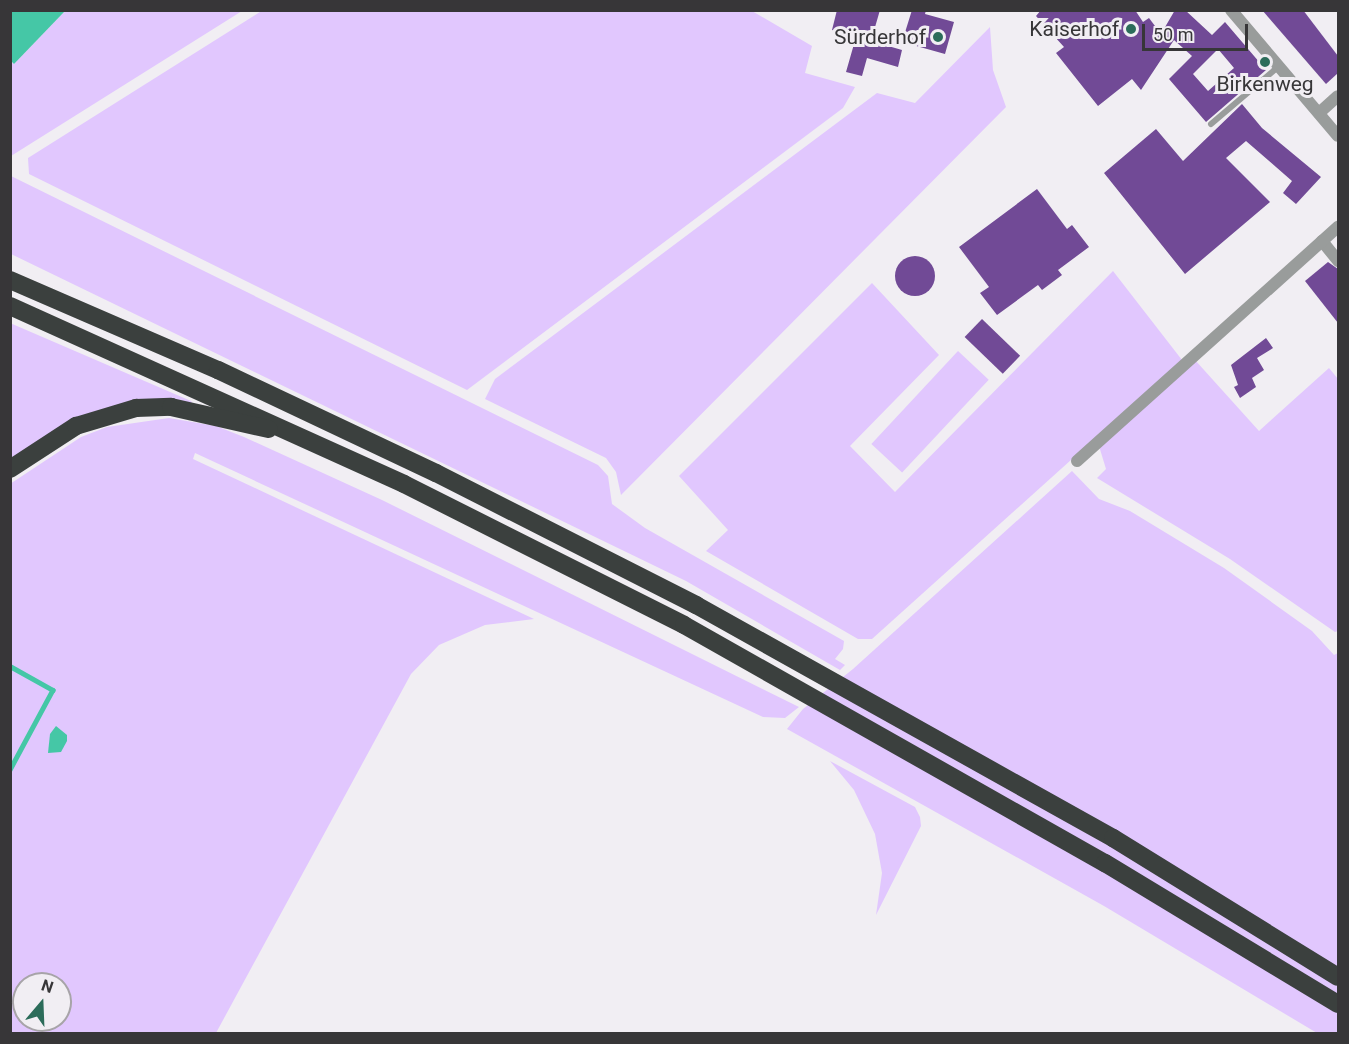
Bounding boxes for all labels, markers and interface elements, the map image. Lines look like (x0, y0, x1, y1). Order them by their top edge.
scale bar (1145, 12, 1252, 50)
place label: Kaiserhof (1029, 16, 1119, 42)
marker: Kaiserhof (1124, 22, 1138, 36)
place label: Sürderhof (834, 24, 926, 50)
text: 50 m (1153, 24, 1193, 45)
marker: Sürderhof (931, 30, 945, 44)
marker: Birkenweg (1258, 55, 1272, 69)
place label: Birkenweg (1216, 71, 1314, 97)
north arrow (12, 972, 72, 1032)
text: N (39, 976, 56, 997)

